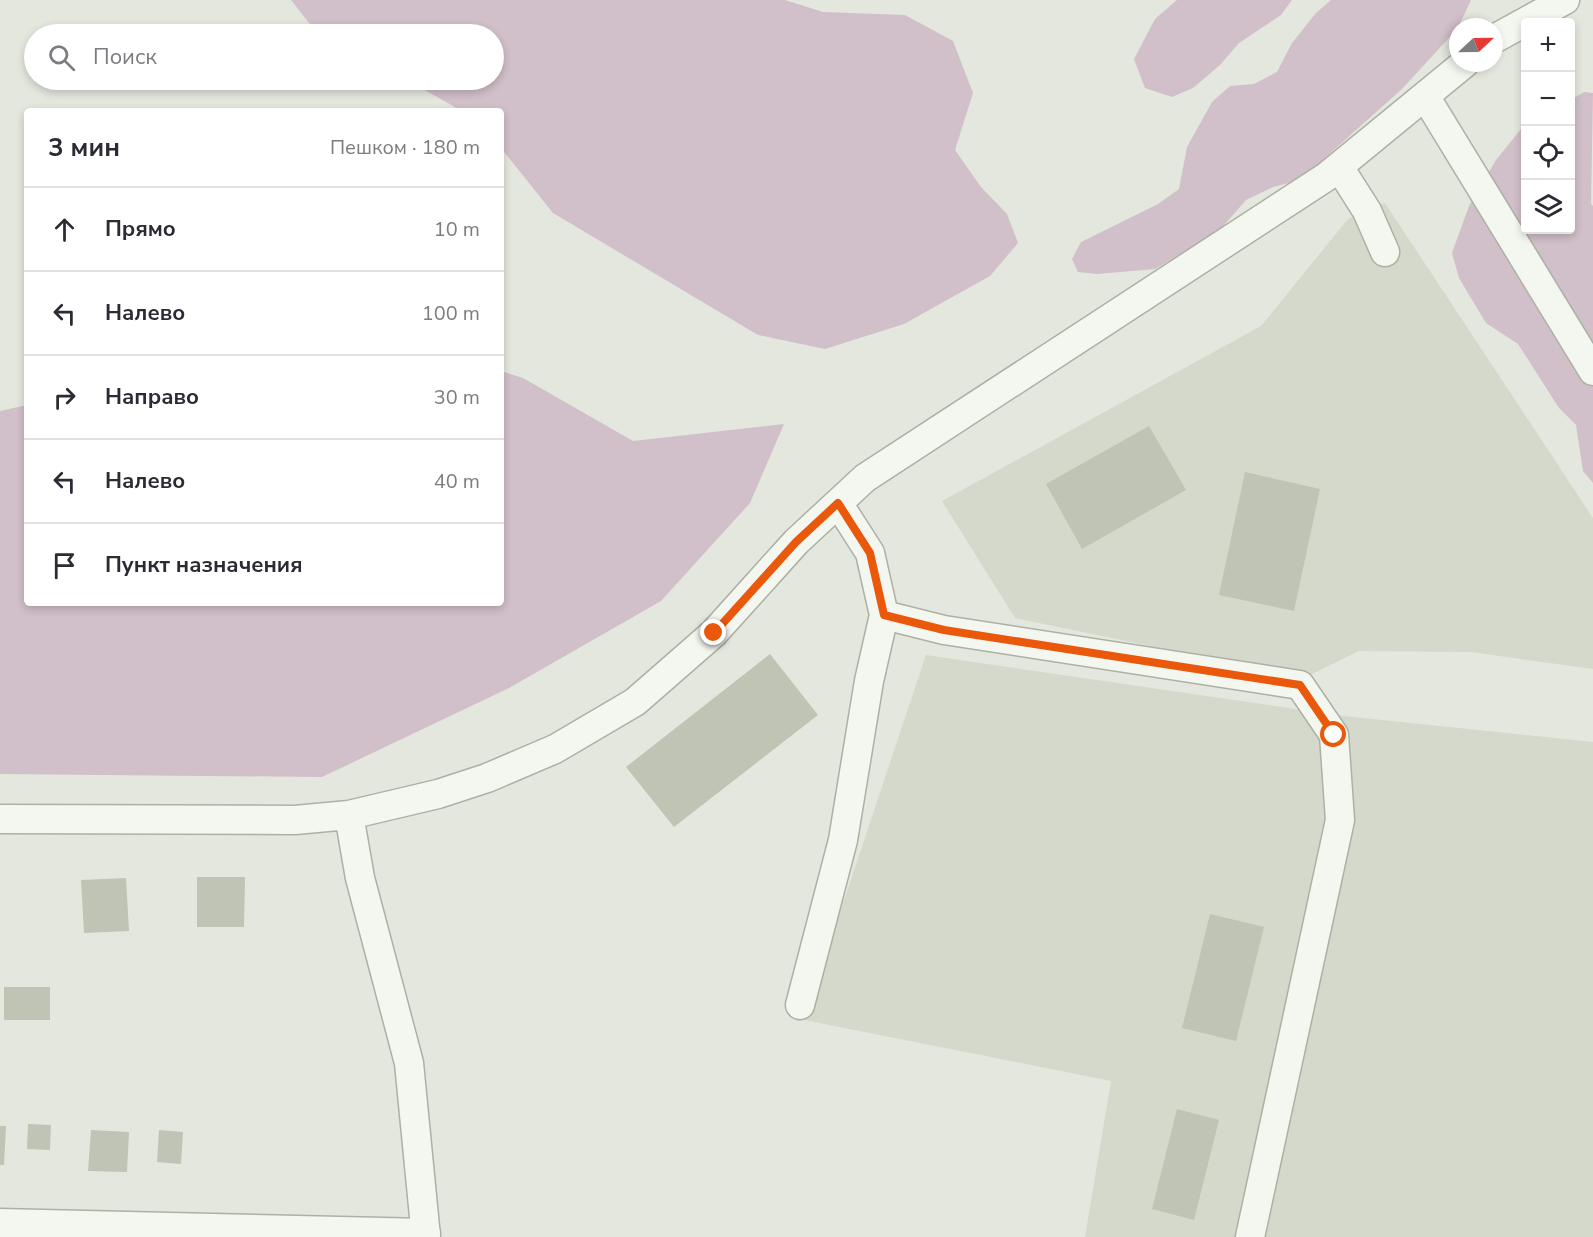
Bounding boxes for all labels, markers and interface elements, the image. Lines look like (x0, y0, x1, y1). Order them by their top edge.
north arrow (1449, 18, 1503, 72)
map controls (1521, 18, 1575, 234)
button: + (1521, 18, 1575, 72)
search box (24, 24, 504, 90)
icon: search (45, 41, 78, 74)
text: Поиск (93, 42, 157, 72)
button: − (1521, 72, 1575, 126)
button: locate (1521, 126, 1575, 180)
text: 3 мин (48, 130, 120, 165)
text: Пешком · 180 m (330, 134, 480, 161)
button: layers (1521, 180, 1575, 234)
icon: ahead (48, 213, 81, 246)
text: Прямо (105, 214, 176, 244)
text: 10 m (434, 216, 480, 243)
icon: left (48, 297, 81, 330)
text: Налево (105, 298, 185, 328)
text: 100 m (422, 300, 480, 327)
icon: right (48, 381, 81, 414)
text: Направо (105, 382, 199, 412)
text: 30 m (434, 384, 480, 411)
icon: left (48, 465, 81, 498)
text: Налево (105, 466, 185, 496)
text: 40 m (434, 468, 480, 495)
icon: arrive (48, 549, 81, 582)
text: Пункт назначения (105, 550, 303, 580)
route end (700, 619, 726, 645)
route start (1320, 721, 1346, 747)

